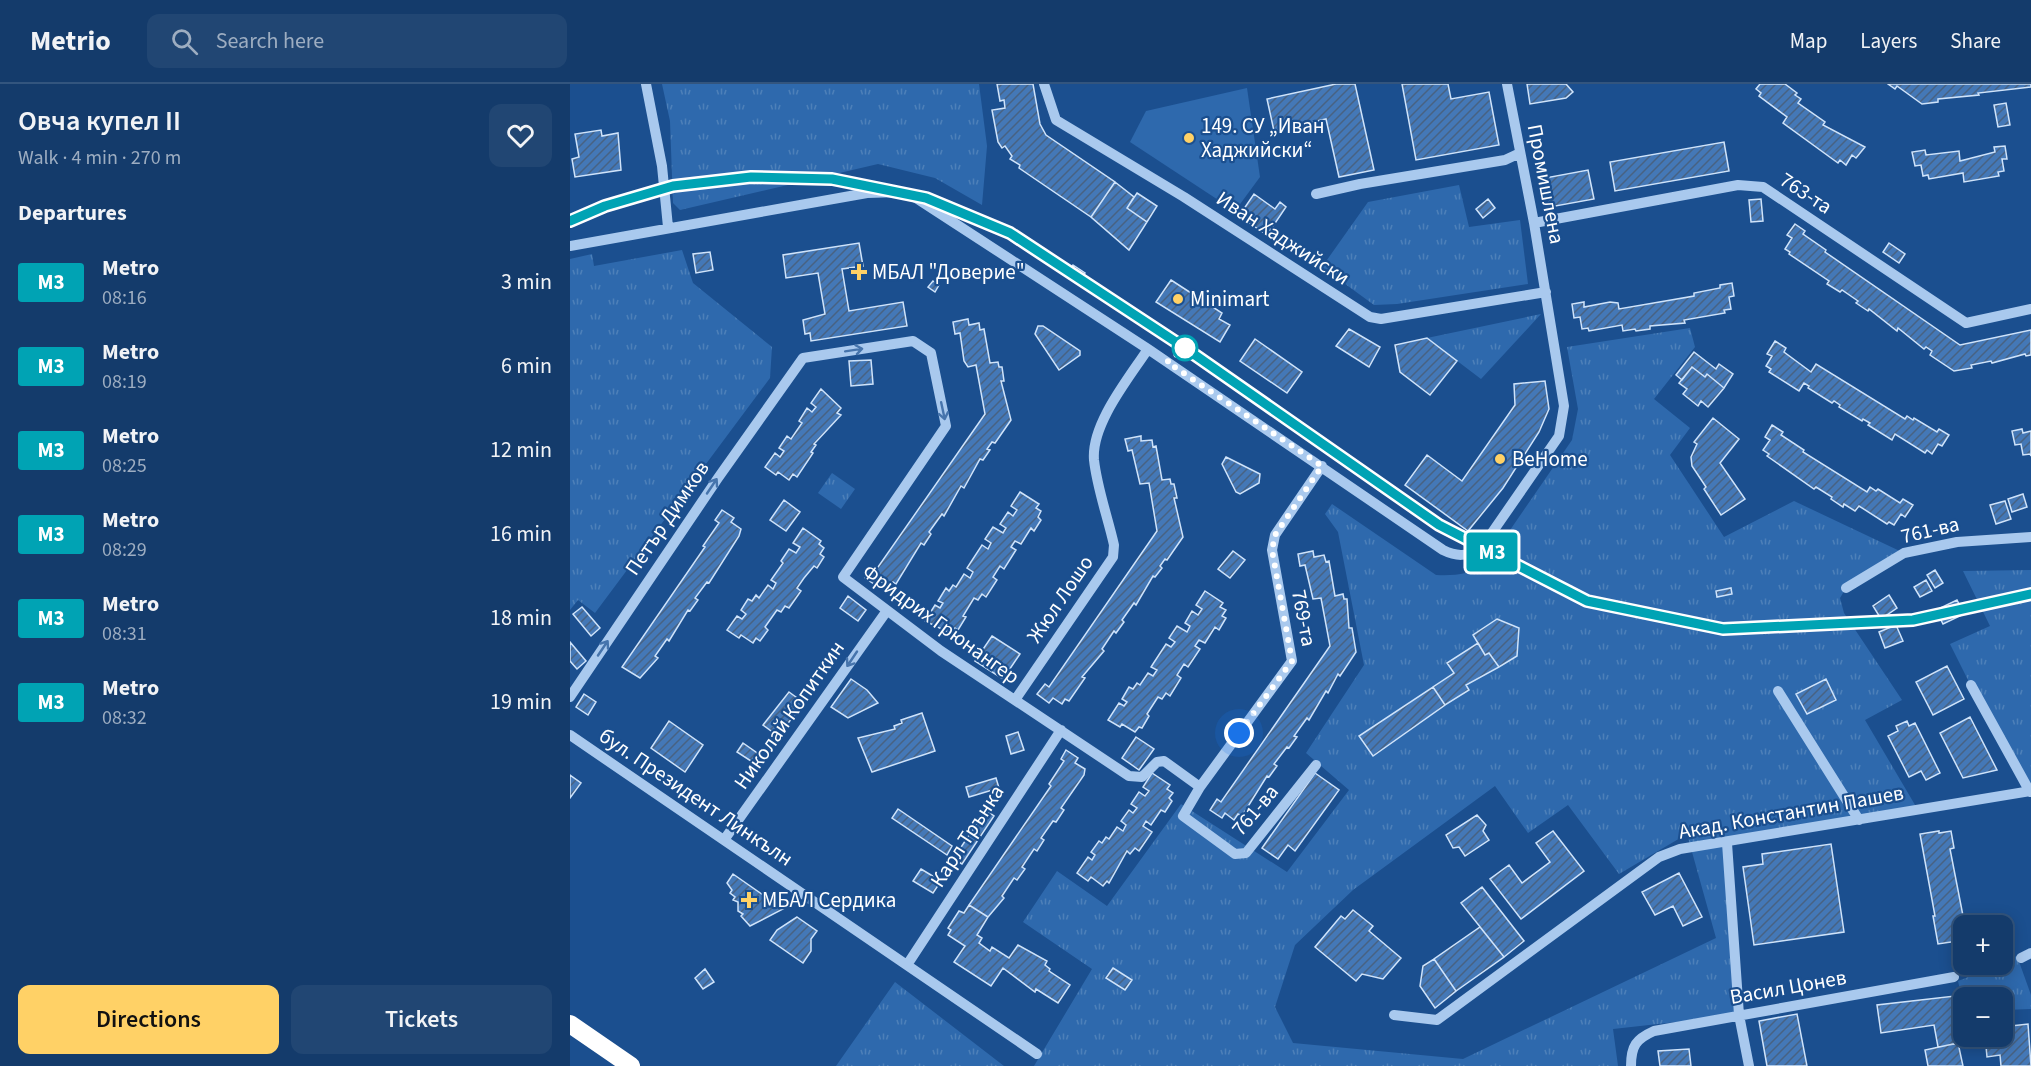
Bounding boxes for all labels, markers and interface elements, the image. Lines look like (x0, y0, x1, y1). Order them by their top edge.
search box (147, 14, 567, 68)
text: Metrio (30, 21, 111, 61)
icon: search (168, 25, 201, 58)
text: Search here (216, 25, 324, 57)
text: Map (1790, 26, 1827, 56)
text: Layers (1860, 26, 1917, 56)
text: Share (1950, 26, 2001, 56)
text: Овча купел II (18, 101, 181, 141)
button: heart (489, 104, 552, 167)
place label: 149. СУ „Иван Хаджийски“ (1201, 111, 1325, 165)
street label: Промишлена (1520, 122, 1572, 246)
marker: 149. СУ „Иван Хаджийски“ (1182, 131, 1196, 145)
text: Walk · 4 min · 270 m (18, 144, 181, 172)
street label: 763-та (1774, 165, 1838, 221)
street label: Иван Хаджийски (1210, 184, 1356, 292)
text: Departures (18, 197, 127, 229)
text: Metro (102, 252, 159, 284)
place label: МБАЛ "Доверие" (872, 257, 1025, 287)
marker: МБАЛ "Доверие" (850, 263, 868, 281)
text: 3 min (501, 266, 552, 298)
text: M3 (37, 267, 65, 297)
text: 08:16 (102, 284, 147, 312)
place label: Minimart (1190, 284, 1269, 314)
marker: Minimart (1171, 292, 1185, 306)
unlabelled marker (1172, 335, 1198, 361)
text: Metro (102, 336, 159, 368)
one-way arrow (844, 344, 864, 355)
text: 6 min (501, 350, 552, 382)
text: M3 (37, 351, 65, 381)
text: 08:19 (102, 368, 147, 396)
one-way arrow (937, 401, 949, 420)
text: Metro (102, 420, 159, 452)
text: 12 min (490, 434, 552, 466)
text: M3 (37, 435, 65, 465)
place label: BeHome (1512, 444, 1588, 474)
text: 08:25 (102, 452, 147, 480)
marker: BeHome (1493, 452, 1507, 466)
street label: Петър Димков (618, 455, 716, 581)
one-way arrow (706, 479, 718, 495)
text: Metro (102, 504, 159, 536)
street label: 761-ва (1898, 509, 1962, 551)
text: 16 min (490, 518, 552, 550)
text: M3 (37, 519, 65, 549)
line badge: M3 (1465, 532, 1519, 572)
text: 08:29 (102, 536, 147, 564)
text: M3 (1478, 537, 1506, 567)
street label: Жюл Лошо (1020, 549, 1100, 649)
street label: Фридрих Грюнангер (856, 557, 1026, 691)
street label: 769-та (1284, 587, 1324, 649)
text: Metro (102, 588, 159, 620)
text: 18 min (490, 602, 552, 634)
text: M3 (37, 603, 65, 633)
text: 08:31 (102, 620, 147, 648)
street label: Николай Копиткин (726, 635, 852, 795)
one-way arrow (597, 640, 609, 657)
one-way arrow (846, 651, 859, 668)
text: Metro (102, 672, 159, 704)
text: 19 min (490, 686, 552, 718)
text: M3 (37, 687, 65, 717)
text: 08:32 (102, 704, 147, 732)
your location (1224, 718, 1254, 748)
street label: бул. Президент Линкълн (593, 721, 799, 873)
street label: Акад. Константин Пашев (1676, 777, 1906, 847)
street label: 761-ва (1225, 778, 1285, 842)
street label: Карл Трънка (923, 779, 1011, 893)
place label: МБАЛ Сердика (762, 885, 896, 915)
marker: МБАЛ Сердика (740, 891, 758, 909)
map controls (1953, 915, 2013, 1047)
button: + (1953, 915, 2013, 975)
street label: Васил Цонев (1727, 962, 1849, 1012)
button: Directions (18, 985, 279, 1054)
button: Tickets (291, 985, 552, 1054)
button: − (1953, 987, 2013, 1047)

